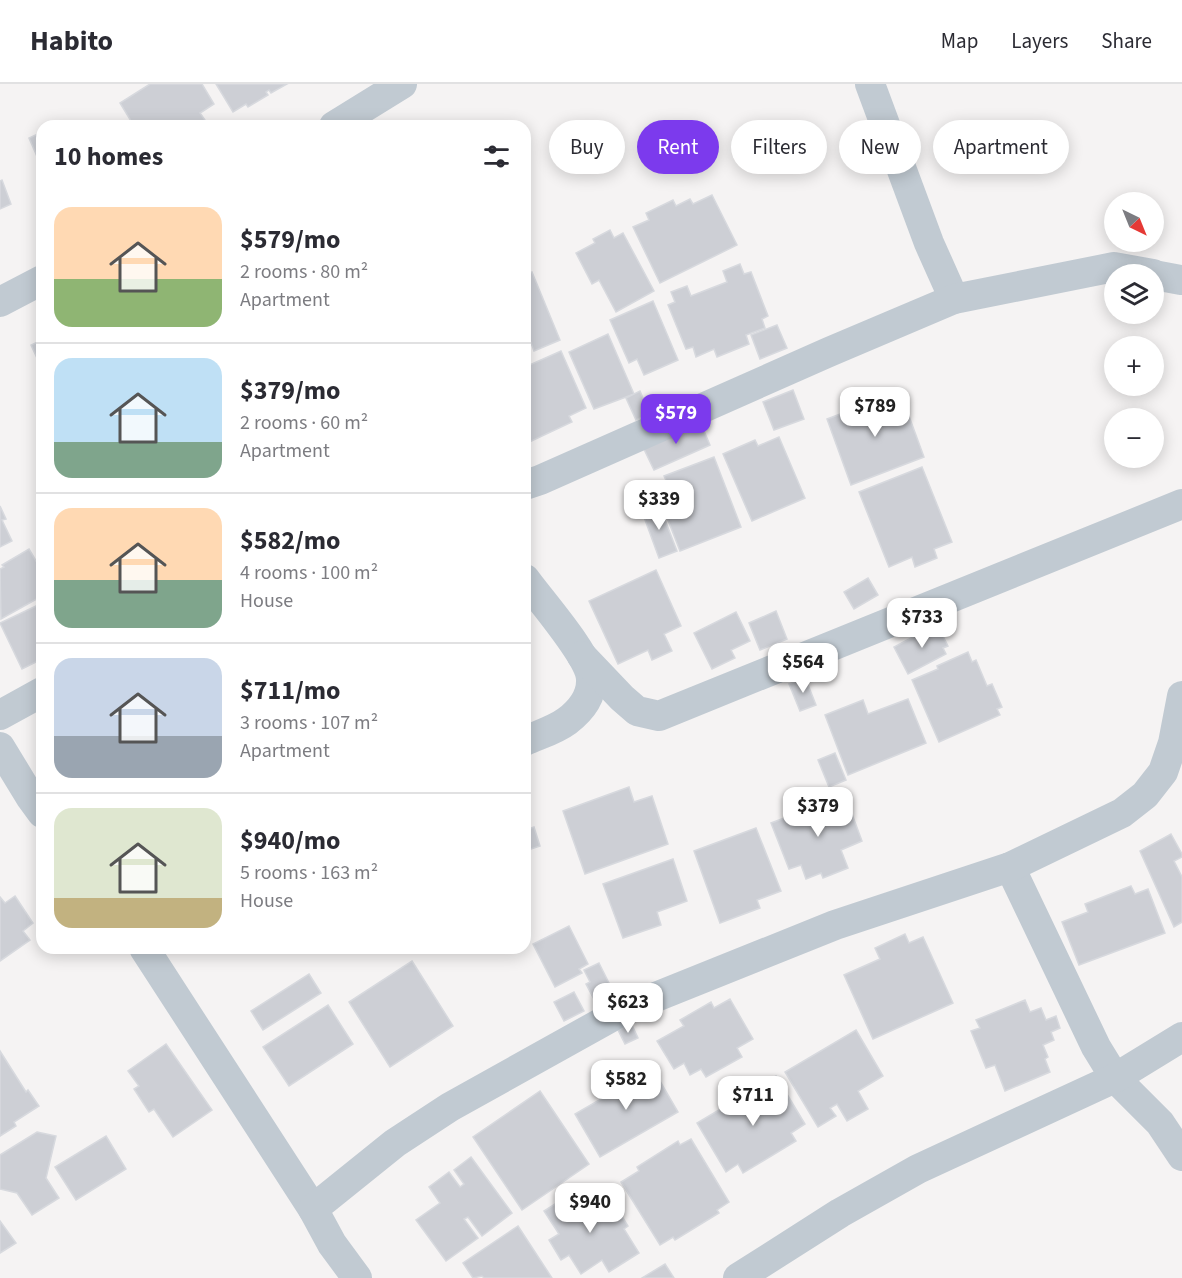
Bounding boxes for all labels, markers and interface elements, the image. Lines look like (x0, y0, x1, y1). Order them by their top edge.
text: Habito (30, 21, 113, 61)
text: Map (941, 26, 978, 56)
text: Layers (1011, 26, 1068, 56)
text: Share (1101, 26, 1152, 56)
chip: Buy (549, 120, 625, 174)
chip: Rent (637, 120, 719, 174)
chip: Filters (731, 120, 827, 174)
chip: New (839, 120, 921, 174)
chip: Apartment (933, 120, 1069, 174)
text: 10 homes (54, 138, 163, 175)
icon: filters (480, 140, 513, 173)
north arrow (1104, 192, 1164, 252)
map controls (1104, 192, 1164, 468)
text: $579/mo (240, 221, 340, 258)
icon: home (102, 231, 174, 303)
text: 2 rooms · 80 m² (240, 258, 368, 286)
button: layers (1104, 264, 1164, 324)
text: Apartment (240, 286, 330, 314)
button: + (1104, 336, 1164, 396)
text: $379/mo (240, 372, 340, 409)
icon: home (102, 382, 174, 454)
pin: $789 (839, 387, 911, 438)
text: $789 (854, 392, 896, 420)
pin: $579 (640, 394, 712, 445)
text: $579 (655, 399, 697, 427)
button: − (1104, 408, 1164, 468)
text: 2 rooms · 60 m² (240, 409, 368, 437)
text: Apartment (240, 437, 330, 465)
pin: $339 (623, 480, 695, 531)
text: $339 (638, 485, 680, 513)
text: $582/mo (240, 522, 340, 559)
icon: home (102, 532, 174, 604)
text: 4 rooms · 100 m² (240, 559, 378, 587)
text: House (240, 587, 293, 615)
pin: $733 (886, 598, 958, 649)
text: $733 (901, 603, 943, 631)
pin: $564 (767, 643, 839, 694)
text: $564 (782, 648, 824, 676)
text: $711/mo (240, 672, 340, 709)
icon: home (102, 682, 174, 754)
text: 3 rooms · 107 m² (240, 709, 378, 737)
text: Apartment (240, 737, 330, 765)
pin: $379 (782, 787, 854, 838)
text: $379 (797, 792, 839, 820)
text: $940/mo (240, 822, 340, 859)
icon: home (102, 832, 174, 904)
text: 5 rooms · 163 m² (240, 859, 378, 887)
text: House (240, 887, 293, 915)
pin: $623 (592, 983, 664, 1034)
text: $623 (607, 988, 649, 1016)
pin: $582 (590, 1060, 662, 1111)
text: $582 (605, 1065, 647, 1093)
pin: $711 (717, 1076, 789, 1127)
text: $711 (732, 1081, 774, 1109)
pin: $940 (554, 1183, 626, 1234)
text: $940 (569, 1188, 611, 1216)

